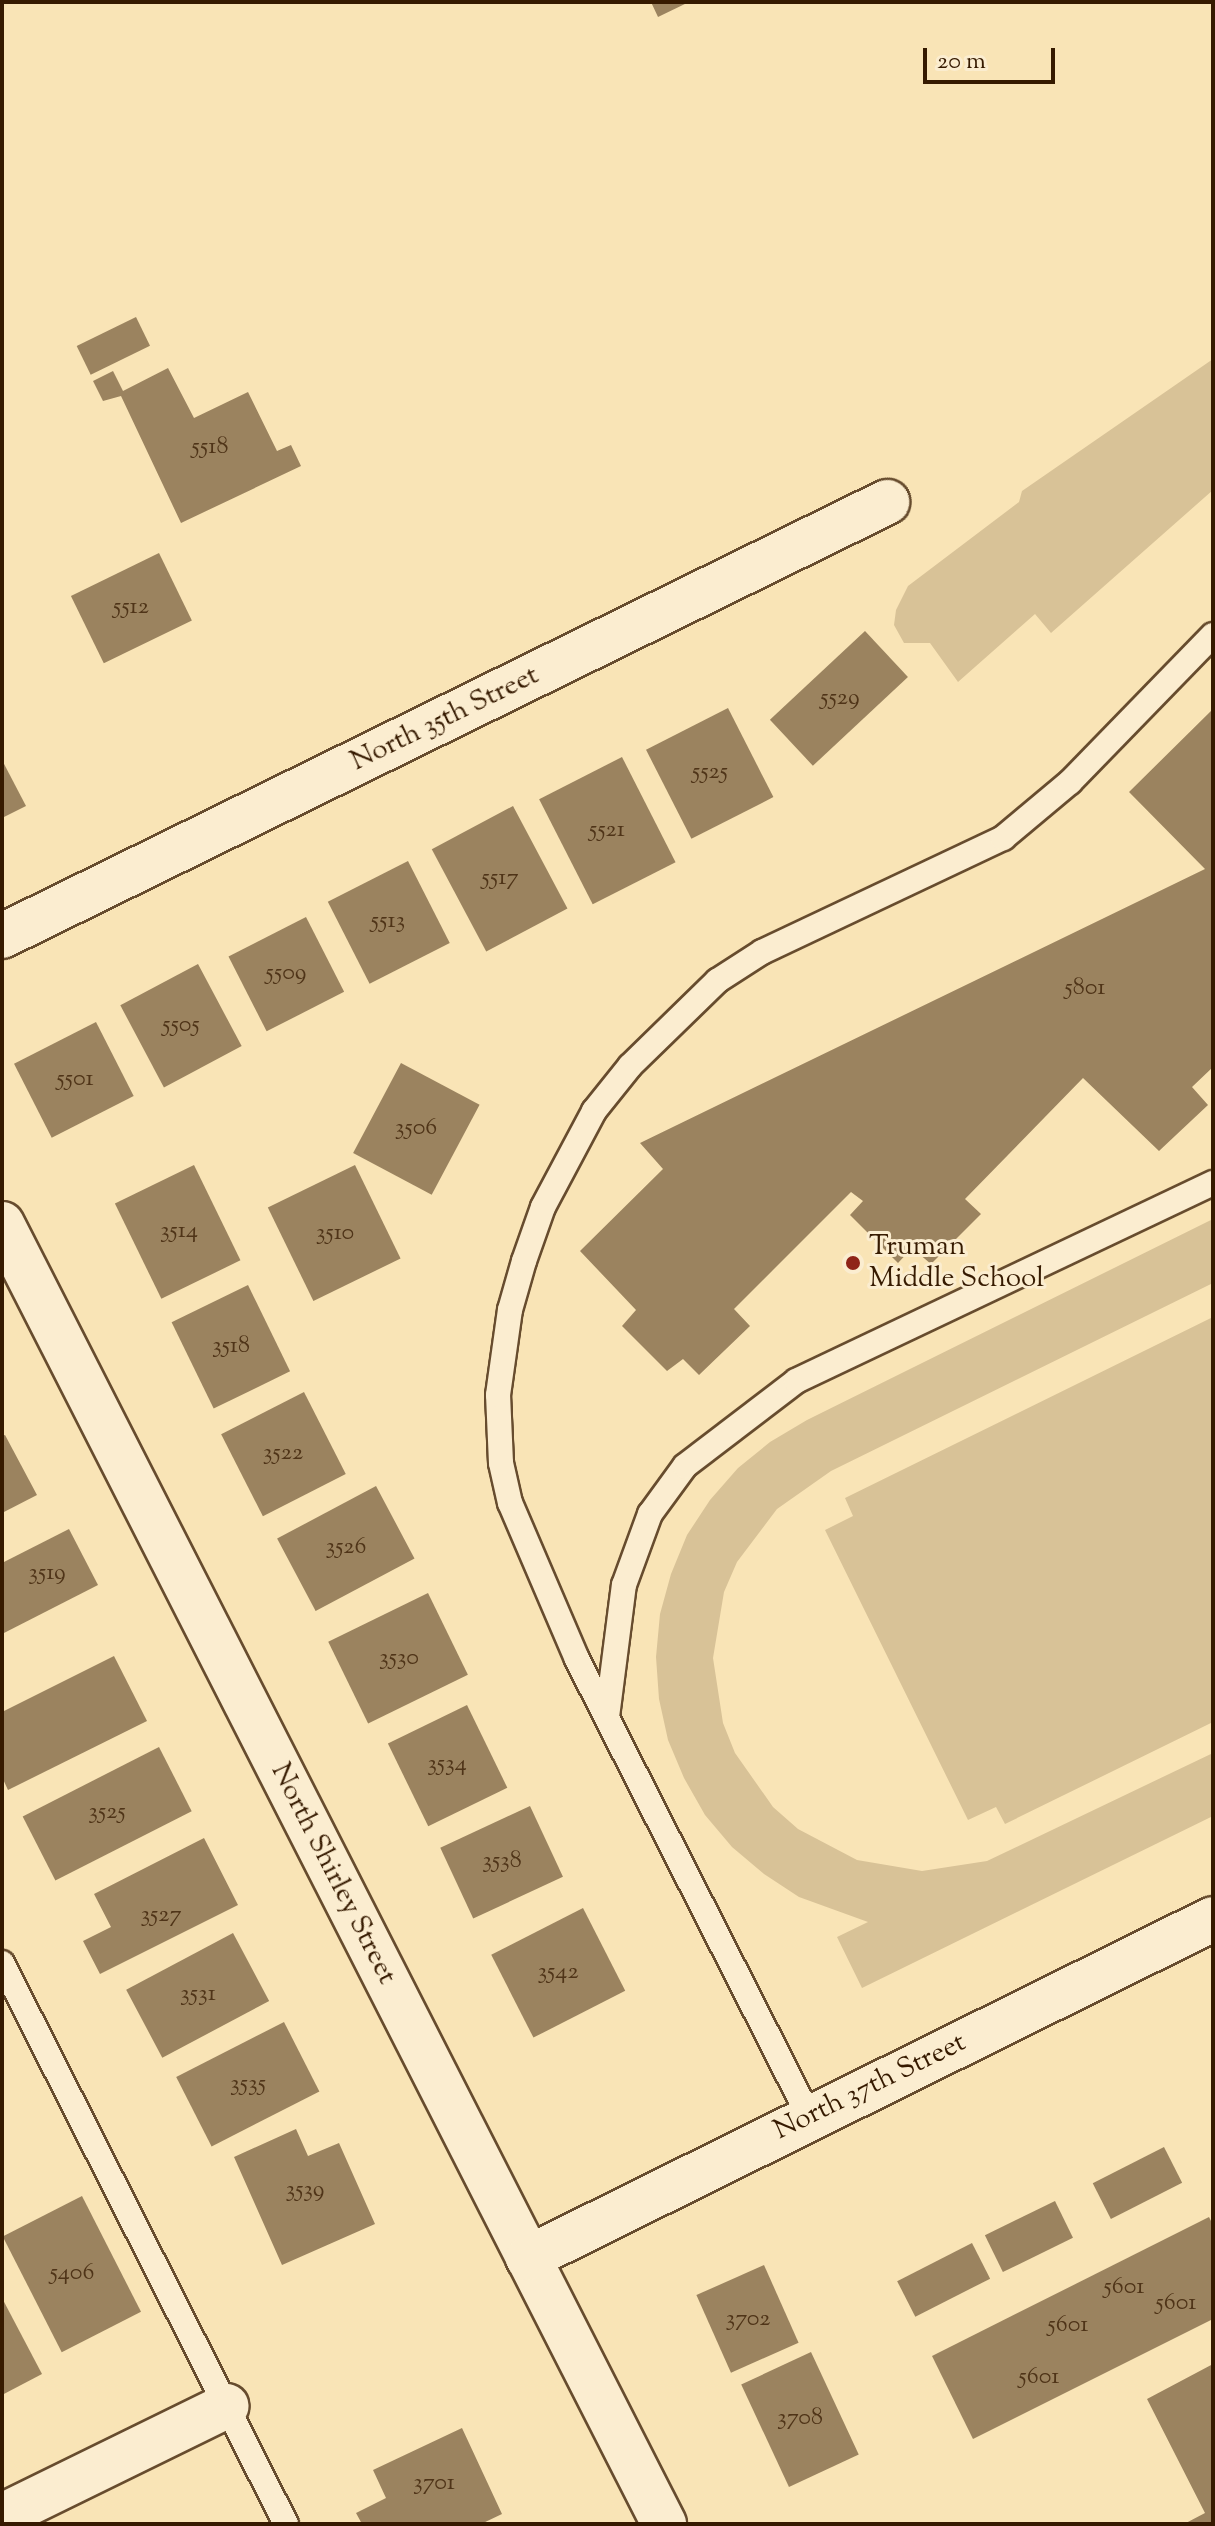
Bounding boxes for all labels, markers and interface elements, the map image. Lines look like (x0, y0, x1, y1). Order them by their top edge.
scale bar (927, 32, 1059, 82)
text: 20 m (937, 45, 986, 79)
house number: 5518 (192, 434, 228, 462)
house number: 5512 (113, 594, 149, 622)
street label: North 35th Street (346, 659, 544, 779)
house number: 5529 (820, 685, 860, 713)
house number: 5525 (692, 759, 728, 787)
house number: 5521 (589, 817, 625, 845)
house number: 5517 (482, 865, 518, 893)
house number: 5513 (371, 908, 405, 936)
house number: 5509 (266, 960, 306, 988)
house number: 5801 (1065, 975, 1105, 1003)
house number: 5505 (162, 1012, 200, 1040)
house number: 5501 (56, 1066, 94, 1094)
house number: 3506 (395, 1115, 437, 1143)
house number: 3514 (160, 1218, 198, 1246)
house number: 3510 (316, 1220, 354, 1248)
place label: Truman Middle School (869, 1230, 1044, 1296)
marker: Truman Middle School (844, 1254, 862, 1272)
house number: 3518 (212, 1333, 250, 1361)
house number: 3522 (263, 1440, 303, 1468)
house number: 3526 (325, 1534, 367, 1562)
house number: 3519 (28, 1560, 66, 1588)
house number: 3530 (379, 1645, 419, 1673)
house number: 3534 (427, 1751, 467, 1779)
street label: North Shirley Street (263, 1758, 403, 1990)
house number: 3525 (88, 1799, 126, 1827)
house number: 3538 (482, 1848, 522, 1876)
house number: 3527 (140, 1902, 182, 1930)
house number: 3542 (537, 1959, 579, 1987)
house number: 3531 (180, 1981, 216, 2009)
street label: North 37th Street (769, 2026, 971, 2148)
house number: 3535 (230, 2071, 266, 2099)
house number: 3539 (285, 2177, 325, 2205)
house number: 5406 (50, 2260, 94, 2288)
house number: 5601 (1104, 2274, 1144, 2302)
house number: 5601 (1156, 2290, 1196, 2318)
house number: 3702 (726, 2306, 770, 2334)
house number: 5601 (1048, 2312, 1088, 2340)
house number: 5601 (1019, 2364, 1059, 2392)
house number: 3708 (777, 2405, 823, 2433)
house number: 3701 (413, 2470, 455, 2498)

